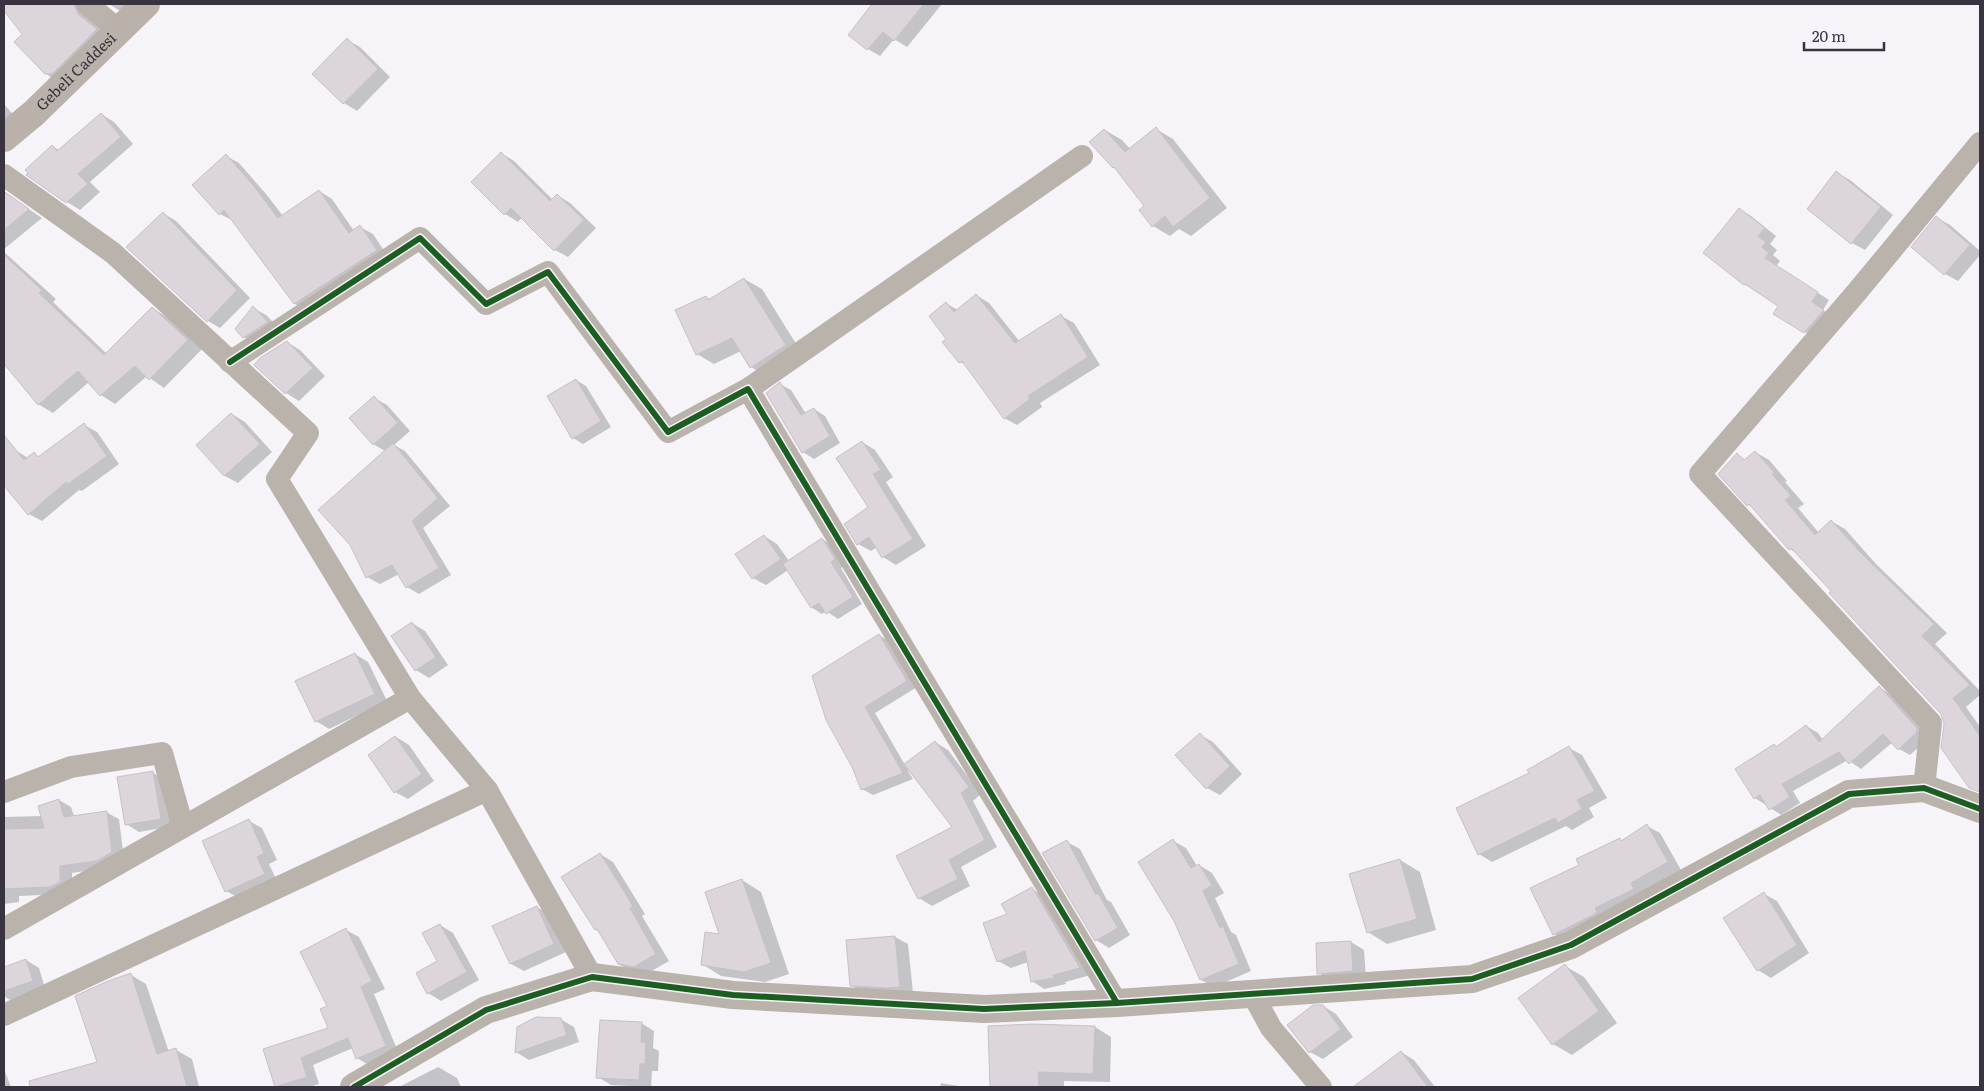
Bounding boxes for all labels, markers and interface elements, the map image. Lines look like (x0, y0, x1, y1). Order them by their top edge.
scale bar (1804, 20, 1884, 52)
text: 20 m (1812, 24, 1846, 47)
street label: Gebeli Caddesi (30, 26, 121, 115)

